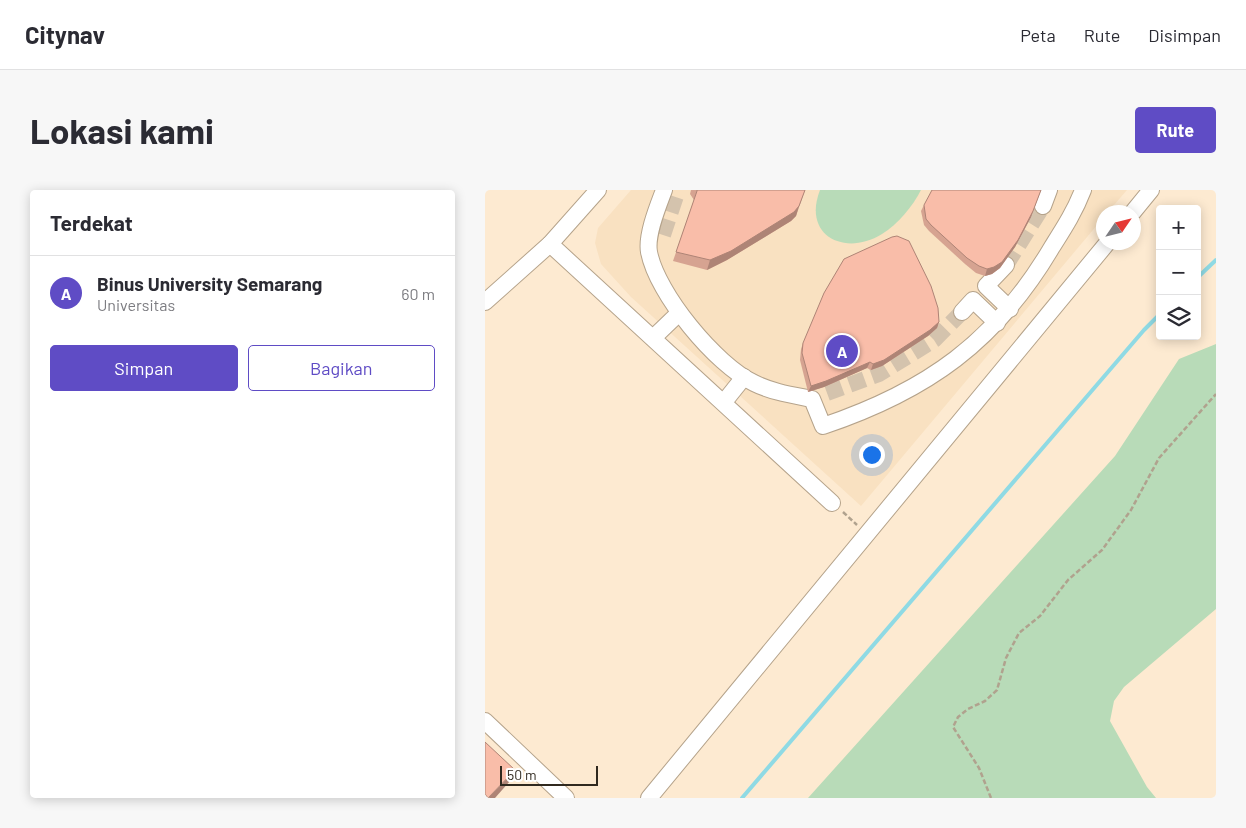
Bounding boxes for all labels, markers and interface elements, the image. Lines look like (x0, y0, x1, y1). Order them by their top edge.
text: Citynav (25, 20, 105, 49)
text: Peta (1020, 24, 1056, 46)
text: Rute (1084, 24, 1120, 46)
text: Disimpan (1148, 24, 1221, 46)
button: Rute (1135, 107, 1216, 153)
text: Lokasi kami (30, 109, 214, 151)
north arrow (1096, 205, 1141, 250)
map controls (1156, 205, 1201, 340)
button: + (1156, 205, 1201, 250)
text: Terdekat (50, 210, 133, 235)
button: − (1156, 250, 1201, 295)
text: Binus University Semarang (97, 272, 322, 295)
text: A (61, 284, 71, 303)
text: 60 m (401, 284, 435, 303)
text: Universitas (97, 295, 175, 314)
button: layers (1156, 295, 1201, 340)
pin: A (826, 332, 858, 370)
button: Simpan (50, 345, 238, 391)
button: Bagikan (248, 345, 435, 391)
your location (859, 442, 885, 468)
scale bar (500, 763, 597, 786)
text: 50 m (507, 766, 536, 783)

